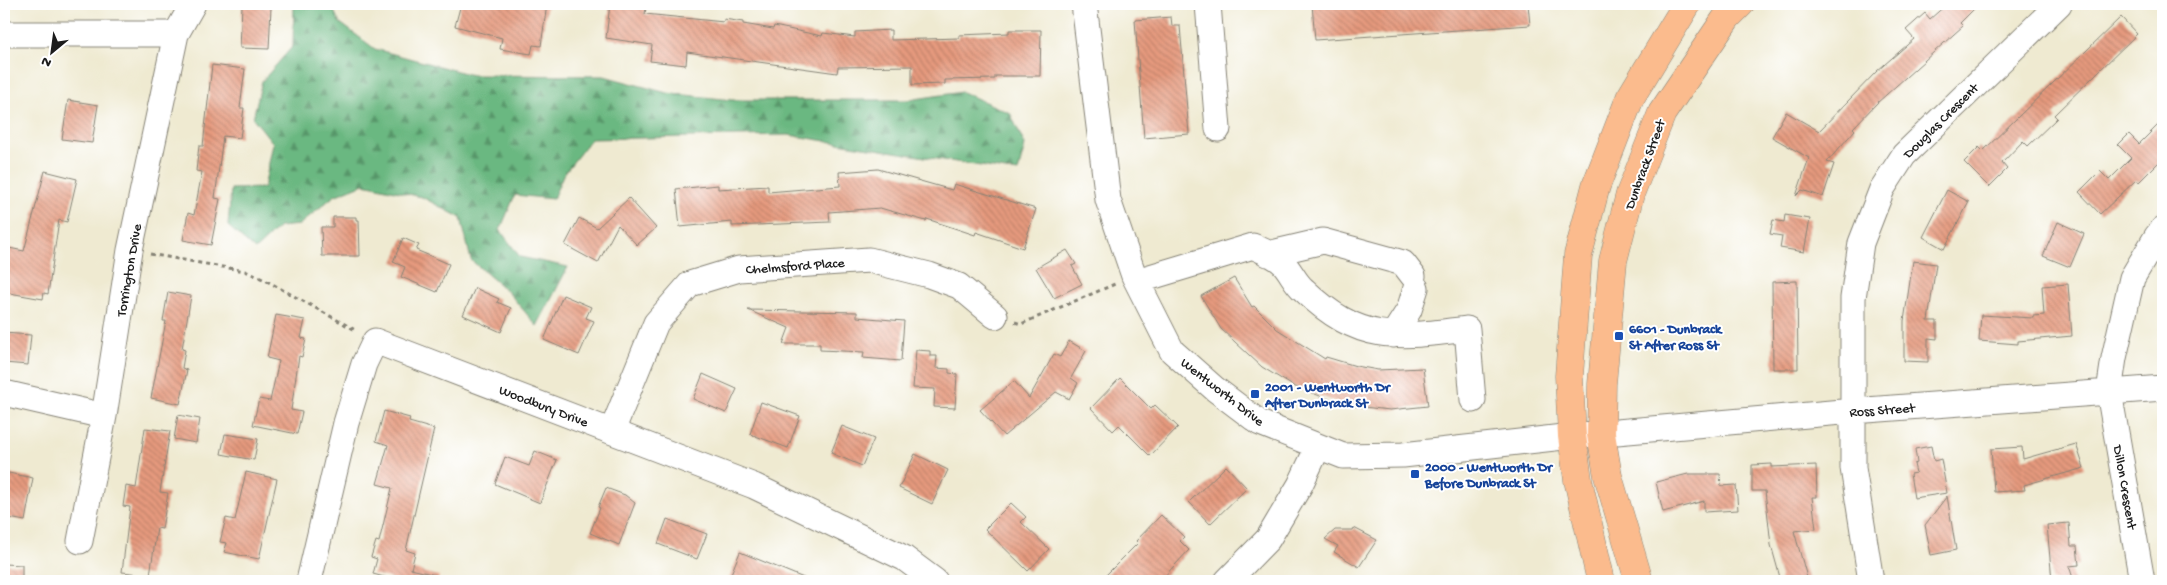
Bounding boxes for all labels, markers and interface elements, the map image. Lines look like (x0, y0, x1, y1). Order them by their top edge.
north arrow (28, 28, 78, 78)
text: N (39, 52, 55, 71)
street label: Douglas Crescent (1900, 80, 1984, 164)
street label: Dunbrack Street (1622, 117, 1671, 213)
street label: Torrington Drive (114, 222, 147, 319)
street label: Chelmsford Place (745, 256, 846, 279)
place label: 6601 - Dunbrack St After Ross St (1629, 322, 1723, 355)
marker: 6601 - Dunbrack St After Ross St (1613, 330, 1625, 342)
street label: Wentworth Drive (1176, 355, 1267, 431)
place label: 2001 - Wentworth Dr After Dunbrack St (1264, 380, 1392, 413)
street label: Woodbury Drive (496, 383, 591, 432)
marker: 2001 - Wentworth Dr After Dunbrack St (1249, 388, 1261, 400)
street label: Ross Street (1849, 401, 1917, 422)
street label: Dillon Crescent (2108, 443, 2139, 532)
place label: 2000 - Wentworth Dr Before Dunbrack St (1424, 460, 1554, 493)
marker: 2000 - Wentworth Dr Before Dunbrack St (1409, 468, 1421, 480)

